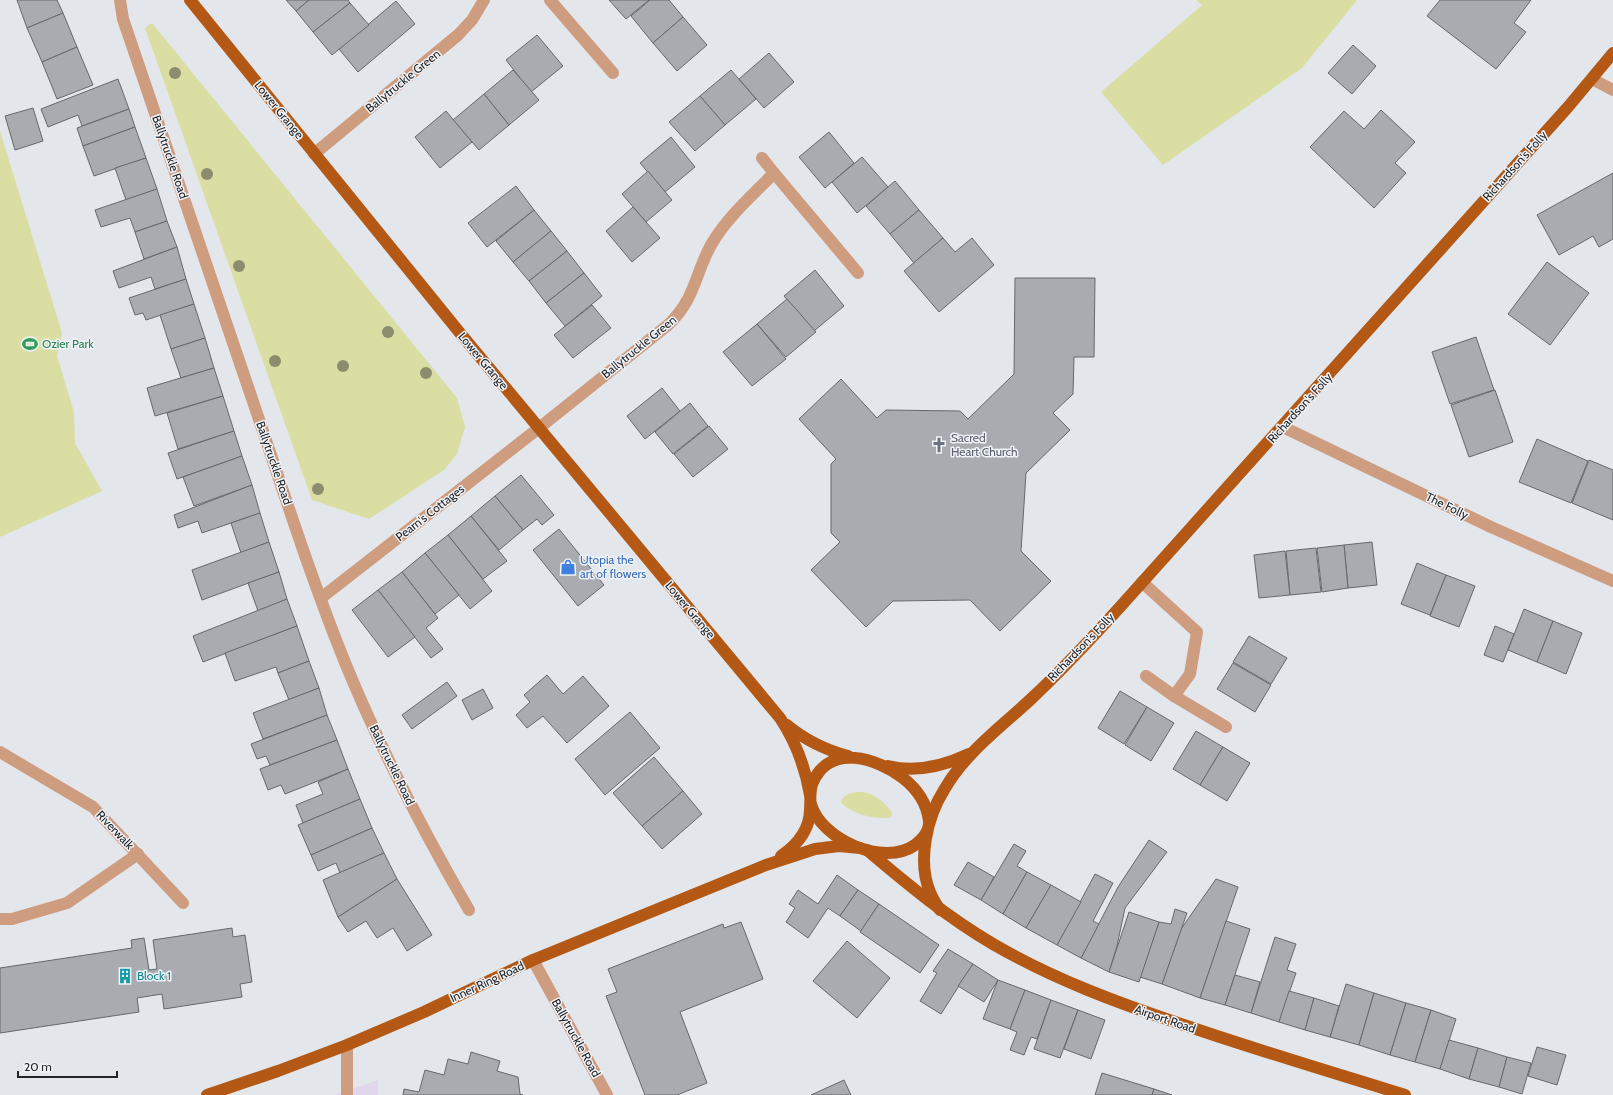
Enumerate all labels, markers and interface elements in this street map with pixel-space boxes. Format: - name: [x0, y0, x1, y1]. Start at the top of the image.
- street label: Ballytruckle Green: [362, 46, 443, 115]
- street label: Lower Grange: [252, 78, 307, 142]
- street label: Ballytruckle Road: [149, 113, 192, 200]
- street label: Richardson's Folly: [1479, 127, 1550, 204]
- street label: Ballytruckle Green: [598, 312, 679, 381]
- street label: Lower Grange: [455, 329, 512, 392]
- sports icon: Ozier Park: [21, 335, 39, 353]
- place label: Ozier Park: [42, 336, 94, 351]
- street label: Richardson's Folly: [1264, 369, 1335, 446]
- street label: Ballytruckle Road: [253, 419, 296, 506]
- place label: Sacred Heart Church: [951, 430, 1018, 459]
- church icon: Sacred Heart Church: [930, 436, 948, 454]
- street label: Pearn's Cottages: [392, 481, 467, 544]
- street label: The Folly: [1423, 489, 1471, 522]
- place label: Utopia the art of flowers: [580, 552, 646, 581]
- shop icon: Utopia the art of flowers: [559, 558, 577, 576]
- street label: Lower Grange: [662, 578, 719, 641]
- street label: Richardson's Folly: [1044, 609, 1117, 684]
- street label: Ballytruckle Road: [367, 722, 418, 807]
- street label: Riverwalk: [93, 807, 138, 853]
- street label: Inner Ring Road: [447, 958, 526, 1005]
- building icon: Block 1: [116, 967, 134, 985]
- place label: Block 1: [137, 968, 171, 983]
- street label: Ballytruckle Road: [549, 996, 604, 1080]
- street label: Airport Road: [1133, 1001, 1198, 1036]
- scale bar: [18, 1053, 117, 1079]
- text: 20 m: [24, 1059, 52, 1074]

